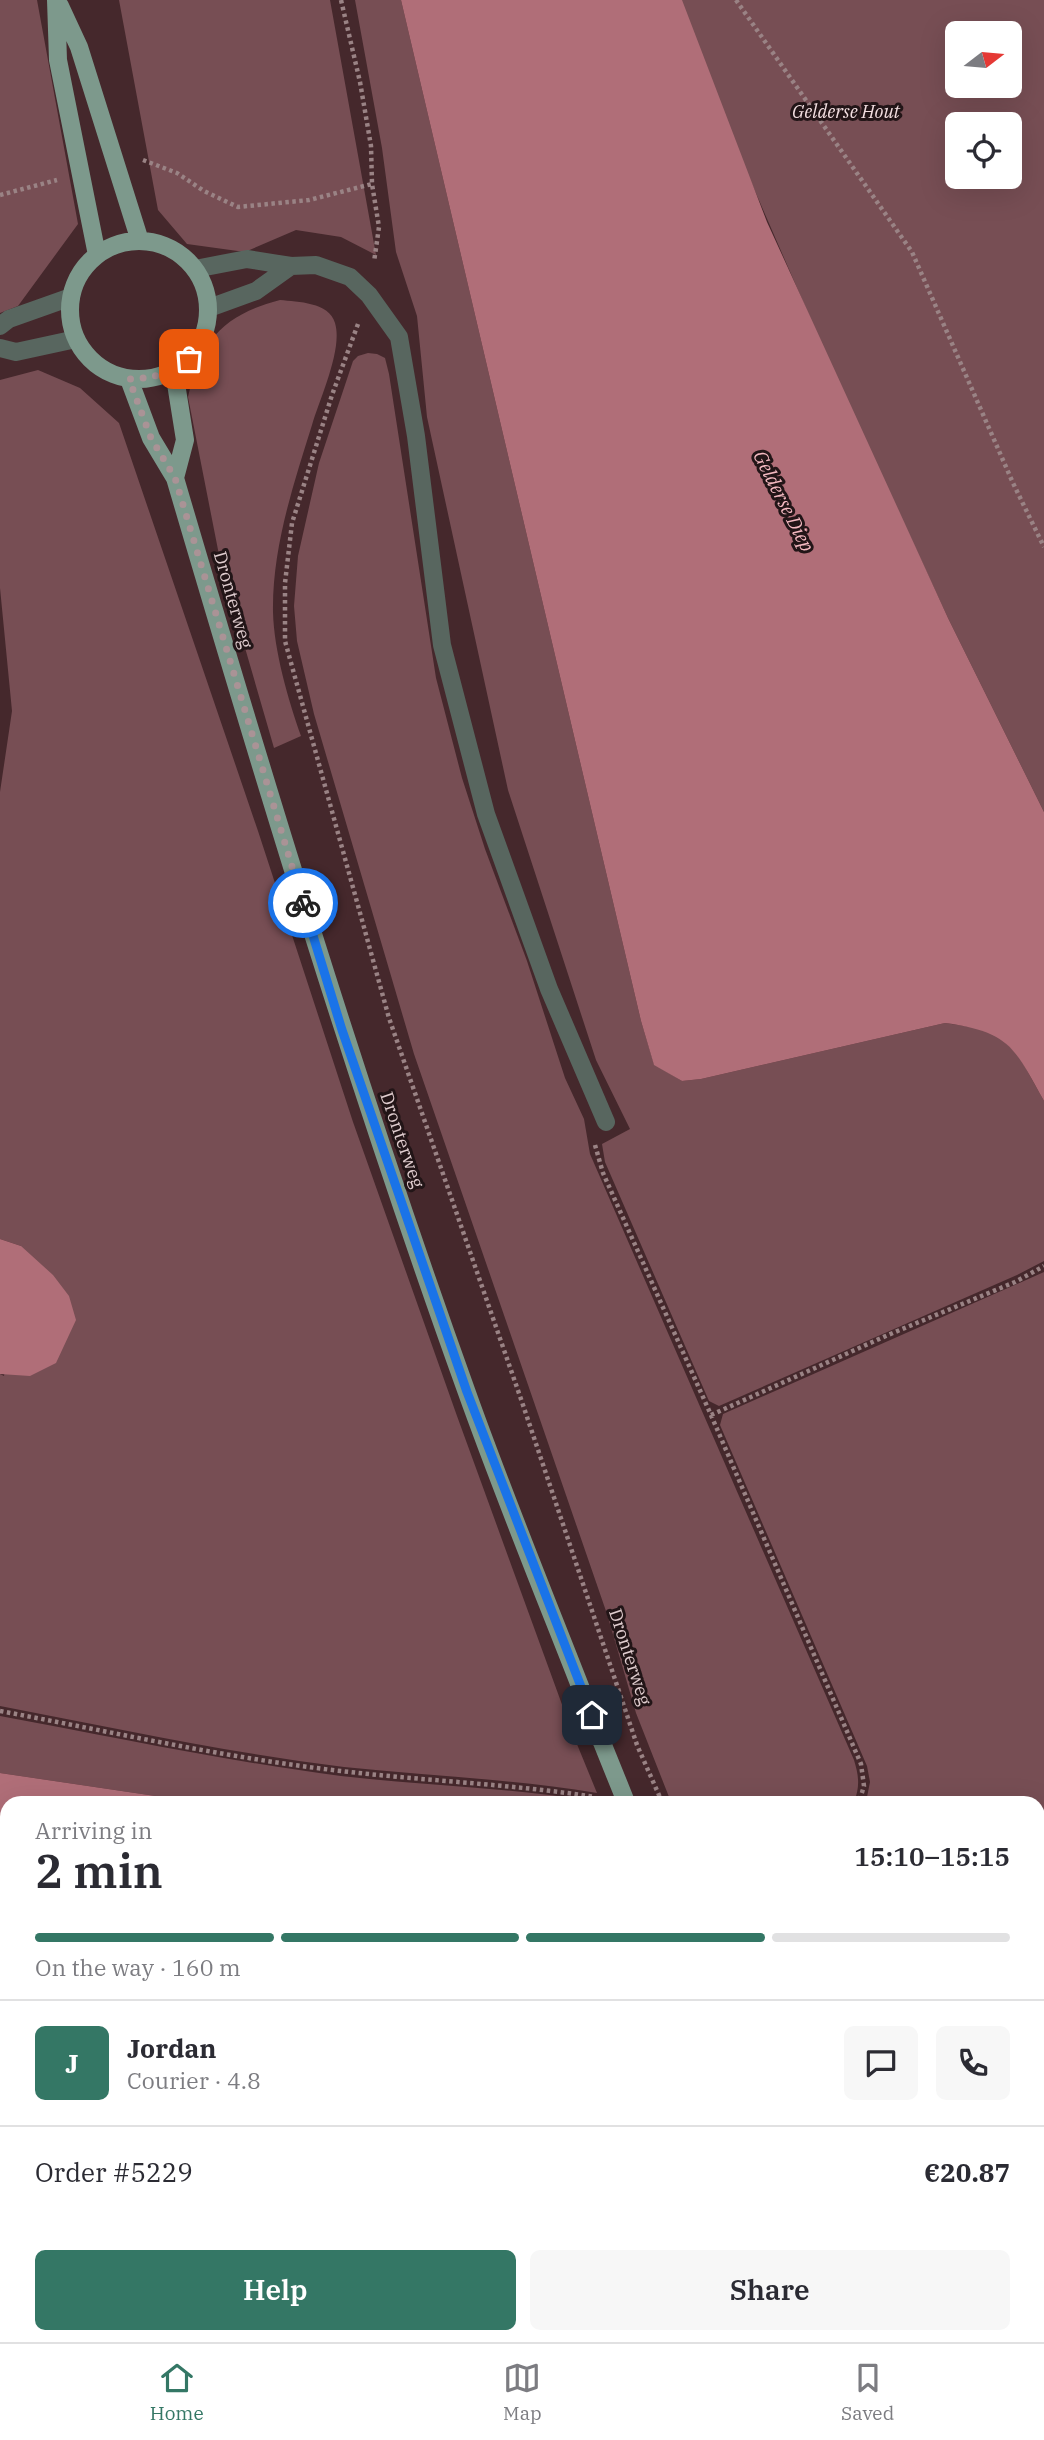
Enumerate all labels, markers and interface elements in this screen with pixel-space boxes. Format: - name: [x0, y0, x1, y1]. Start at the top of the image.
- north arrow: [945, 21, 1022, 98]
- map controls: [945, 21, 1022, 189]
- park label: Gelderse Hout: [792, 100, 900, 123]
- button: locate: [945, 112, 1022, 189]
- pin: [159, 329, 219, 389]
- icon: bag: [170, 340, 208, 378]
- water label: Gelderse Diep: [748, 446, 820, 556]
- street label: Dronterweg: [209, 549, 258, 651]
- courier: [268, 868, 338, 938]
- icon: bike: [284, 884, 322, 922]
- street label: Dronterweg: [375, 1089, 430, 1191]
- street label: Dronterweg: [604, 1606, 657, 1708]
- pin: [562, 1685, 622, 1745]
- icon: home: [573, 1696, 611, 1734]
- text: Arriving in: [35, 1815, 152, 1845]
- text: 15:10–15:15: [854, 1839, 1010, 1873]
- text: 2 min: [35, 1841, 163, 1901]
- text: On the way · 160 m: [35, 1952, 241, 1982]
- button: chat: [844, 2026, 918, 2100]
- button: phone: [936, 2026, 1010, 2100]
- text: Jordan: [127, 2031, 217, 2065]
- text: J: [65, 2046, 79, 2080]
- text: Courier · 4.8: [127, 2065, 261, 2095]
- text: Order #5229: [35, 2155, 193, 2189]
- text: €20.87: [924, 2155, 1010, 2189]
- button: Help: [35, 2250, 516, 2330]
- button: Share: [530, 2250, 1010, 2330]
- tab: Home: [150, 2359, 204, 2425]
- tab: Map: [503, 2359, 542, 2425]
- tab: Saved: [841, 2359, 894, 2425]

